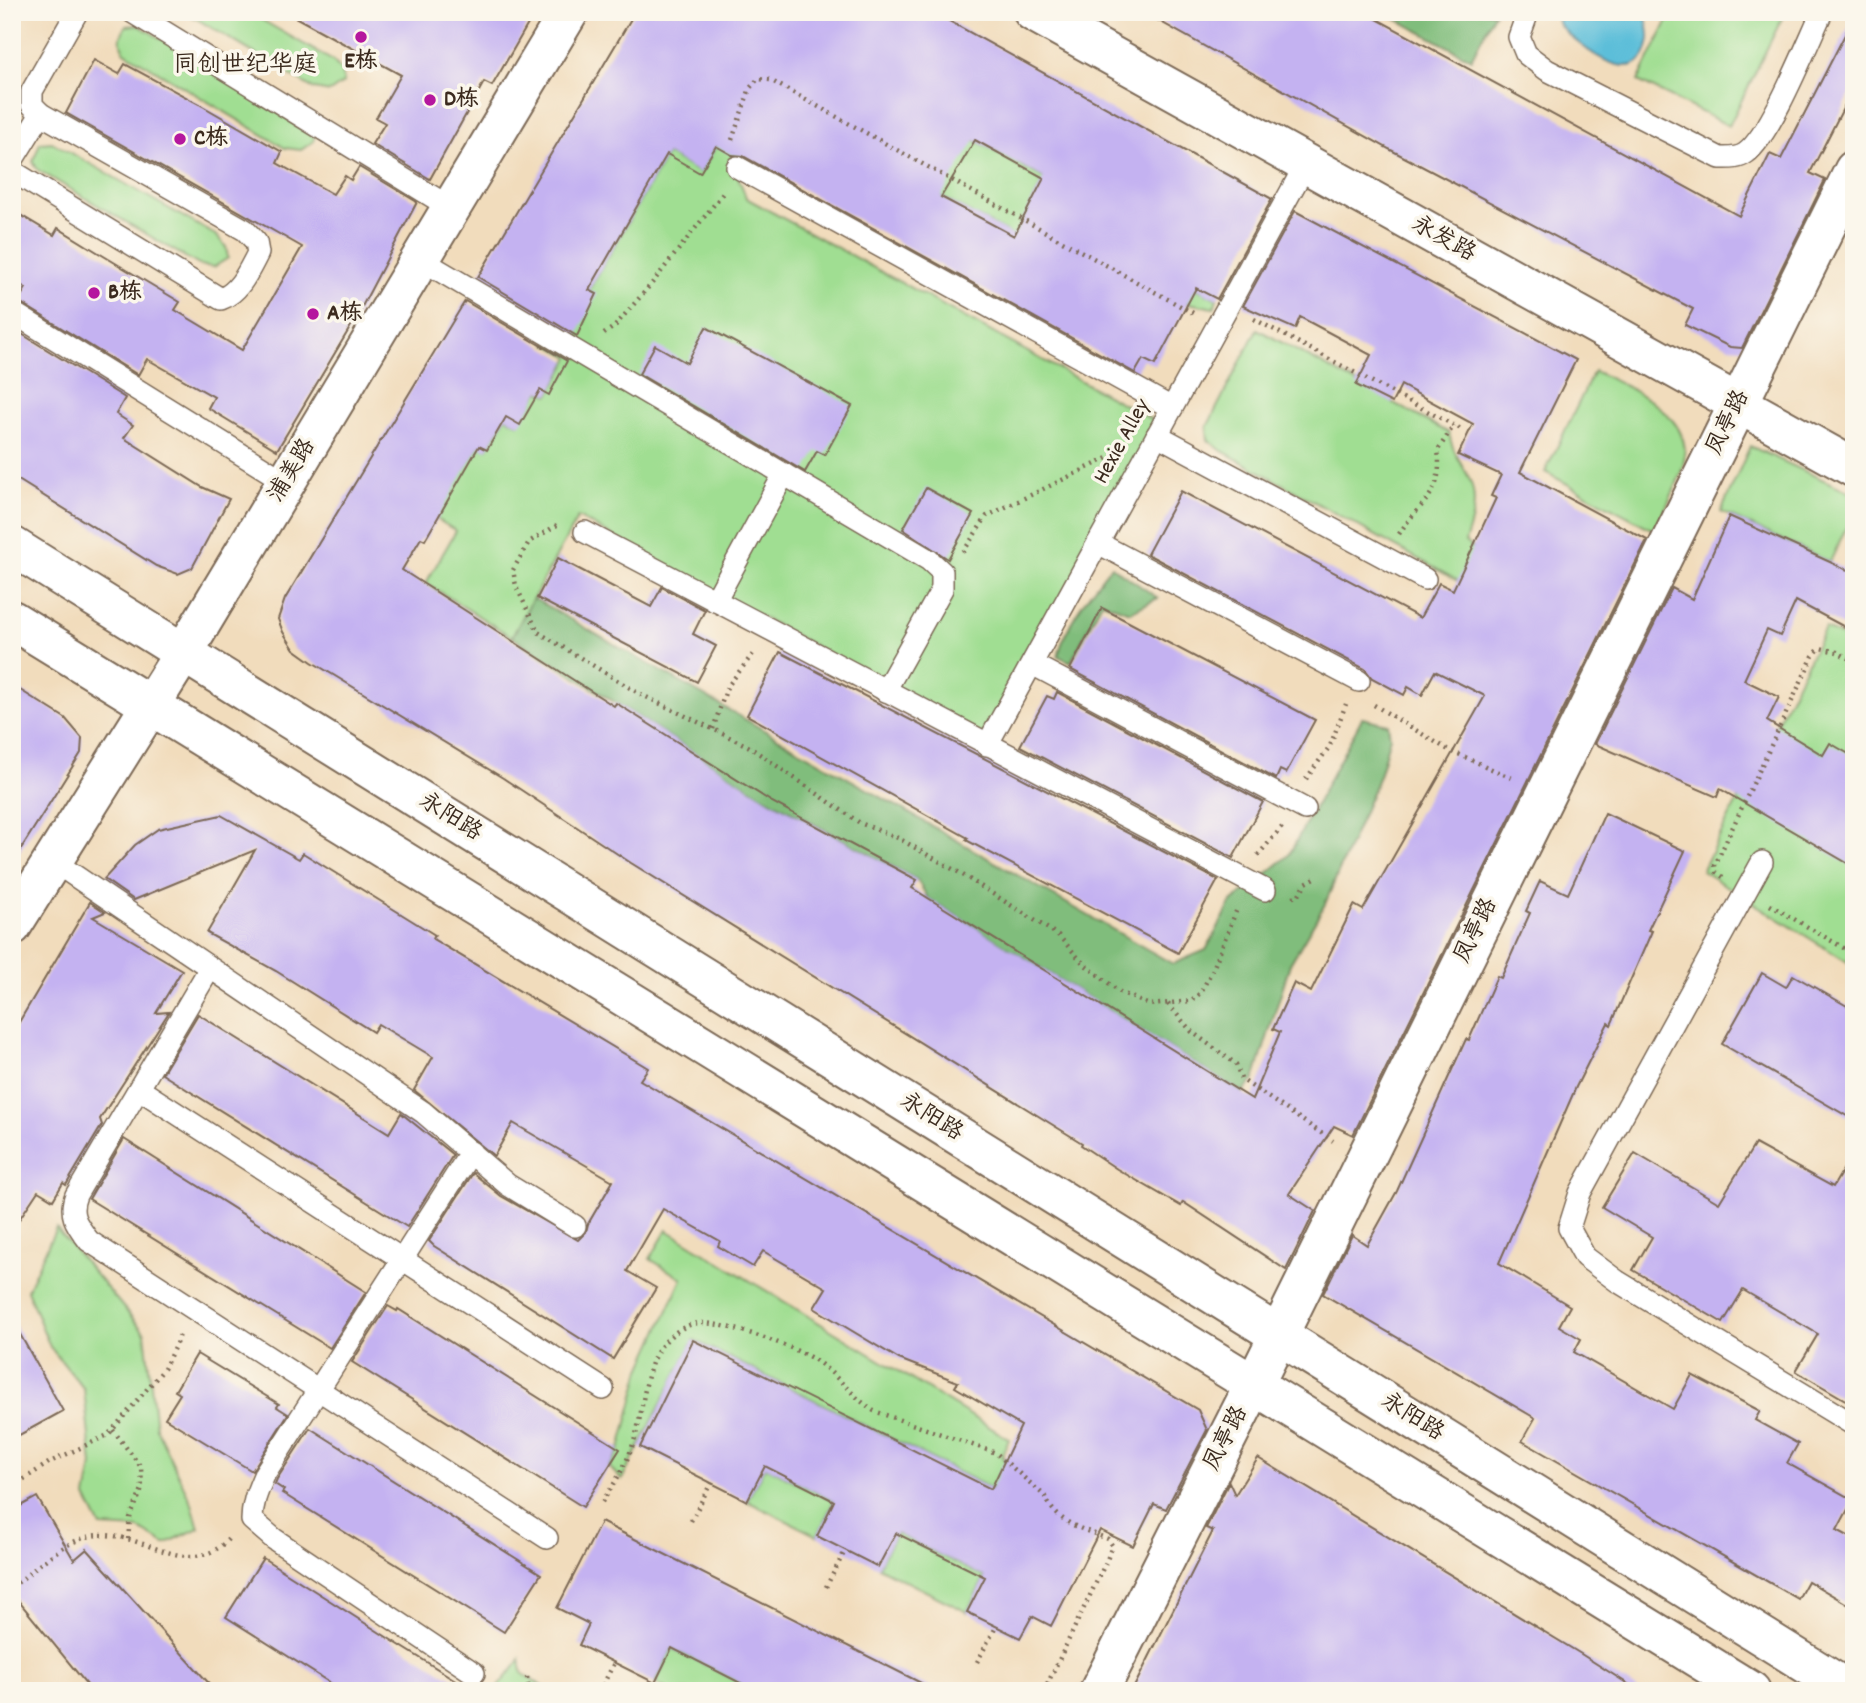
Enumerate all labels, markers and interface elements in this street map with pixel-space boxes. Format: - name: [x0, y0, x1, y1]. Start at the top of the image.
- marker: E栋: [353, 29, 369, 45]
- place label: E栋: [344, 46, 378, 79]
- district label: 同创世纪华庭: [173, 49, 317, 83]
- place label: D栋: [444, 84, 479, 117]
- marker: D栋: [422, 92, 438, 108]
- place label: C栋: [194, 123, 228, 156]
- marker: C栋: [172, 131, 188, 147]
- street label: 永发路: [1405, 209, 1481, 271]
- place label: B栋: [108, 277, 142, 310]
- marker: B栋: [86, 285, 102, 301]
- place label: A栋: [327, 298, 363, 331]
- marker: A栋: [305, 306, 321, 322]
- street label: 凤亭路: [1699, 385, 1759, 461]
- street label: Hexie Alley: [1086, 393, 1160, 491]
- street label: 浦美路: [261, 433, 325, 509]
- street label: 永阳路: [412, 786, 488, 850]
- street label: 凤亭路: [1447, 893, 1507, 969]
- street label: 永阳路: [893, 1086, 969, 1150]
- street label: 永阳路: [1374, 1386, 1450, 1450]
- street label: 凤亭路: [1197, 1401, 1257, 1477]

